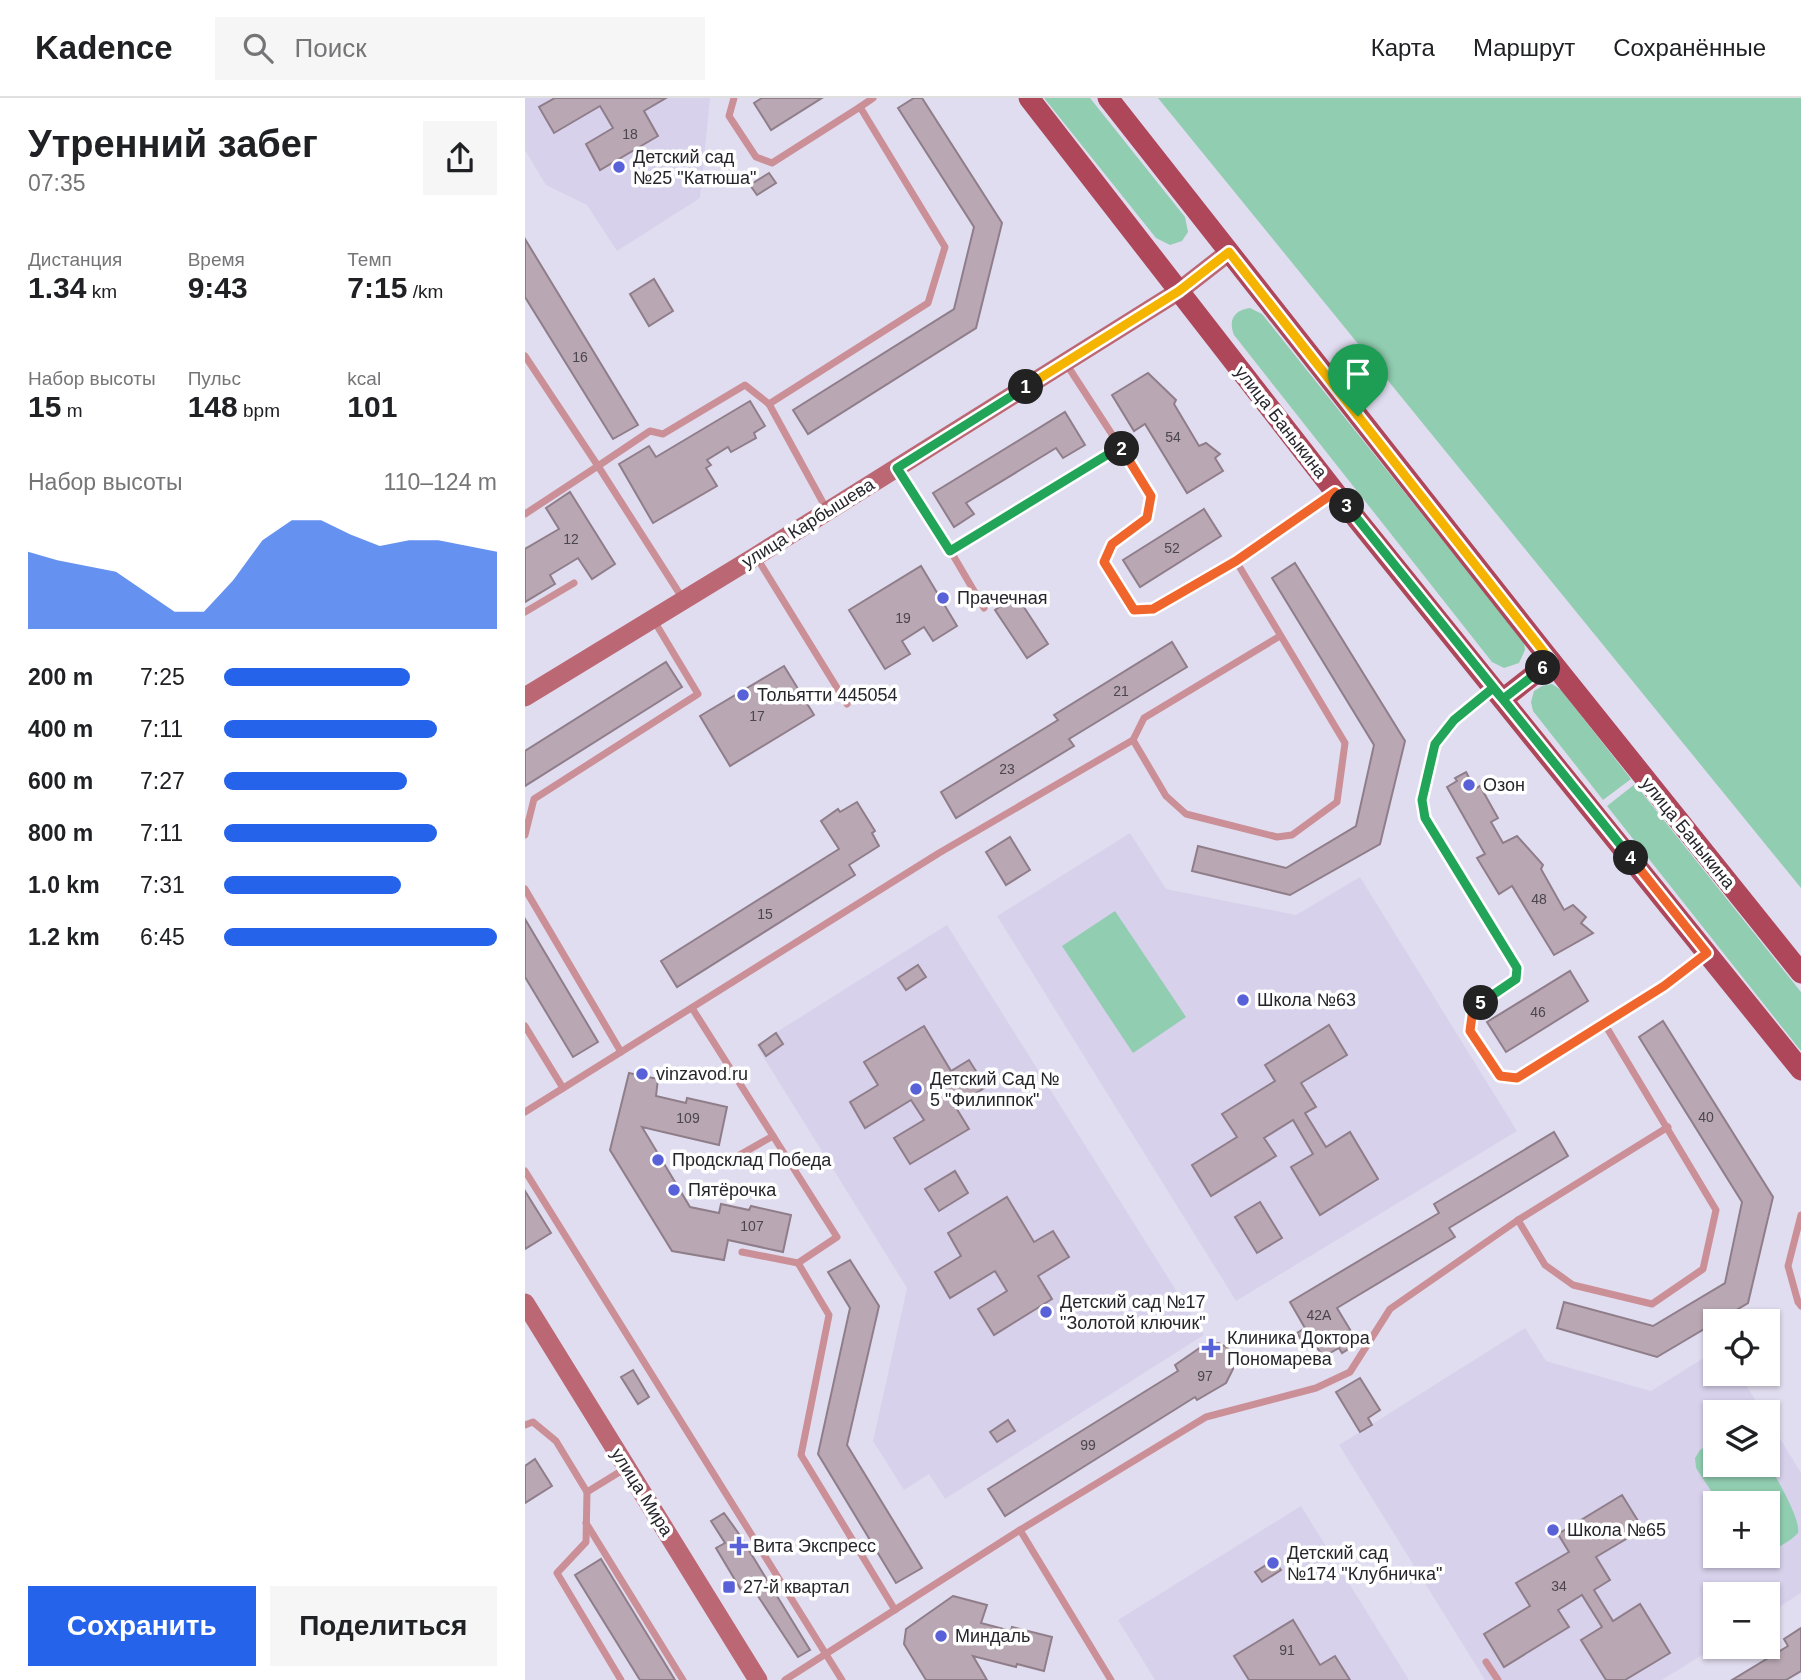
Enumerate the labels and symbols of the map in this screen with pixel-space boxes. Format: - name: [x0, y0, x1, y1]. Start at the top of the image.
- house number: 18: [622, 126, 638, 142]
- place label: Детский сад №25 "Катюша": [633, 147, 756, 188]
- marker: Детский сад №25 "Катюша": [611, 159, 627, 175]
- pin: [1328, 344, 1388, 416]
- house number: 16: [572, 349, 588, 365]
- street label: улица Баныкина: [1231, 362, 1332, 483]
- pin: 1: [1009, 370, 1043, 404]
- house number: 54: [1165, 429, 1181, 445]
- pin: 2: [1105, 432, 1139, 466]
- street label: улица Карбышева: [738, 474, 879, 572]
- pin: 3: [1329, 488, 1365, 524]
- house number: 12: [563, 531, 579, 547]
- house number: 52: [1164, 540, 1180, 556]
- place label: Прачечная: [957, 588, 1047, 608]
- marker: Прачечная: [935, 590, 951, 606]
- house number: 19: [895, 610, 911, 626]
- pin: 6: [1525, 650, 1561, 686]
- house number: 21: [1113, 683, 1129, 699]
- place label: Тольятти 445054: [757, 685, 897, 705]
- marker: Тольятти 445054: [735, 687, 751, 703]
- house number: 17: [749, 708, 765, 724]
- house number: 23: [999, 761, 1015, 777]
- street label: улица Баныкина: [1637, 773, 1740, 893]
- place label: Озон: [1483, 775, 1525, 795]
- marker: Озон: [1461, 777, 1477, 793]
- pin: 4: [1613, 840, 1649, 876]
- house number: 48: [1531, 891, 1547, 907]
- house number: 15: [757, 906, 773, 922]
- pin: 5: [1464, 986, 1499, 1020]
- place label: Школа №63: [1257, 990, 1356, 1010]
- marker: Школа №63: [1235, 992, 1251, 1008]
- house number: 46: [1530, 1004, 1546, 1020]
- place label: vinzavod.ru: [656, 1064, 748, 1084]
- marker: vinzavod.ru: [634, 1066, 650, 1082]
- place label: Детский Сад № 5 "Филиппок": [930, 1069, 1060, 1110]
- marker: Детский Сад № 5 "Филиппок": [908, 1081, 924, 1097]
- house number: 40: [1698, 1109, 1714, 1125]
- house number: 109: [676, 1110, 700, 1126]
- place label: Продсклад Победа: [672, 1150, 832, 1170]
- marker: Продсклад Победа: [650, 1152, 666, 1168]
- place label: Пятёрочка: [688, 1180, 777, 1200]
- marker: Пятёрочка: [666, 1182, 682, 1198]
- house number: 107: [740, 1218, 764, 1234]
- place label: Детский сад №17 "Золотой ключик": [1060, 1292, 1206, 1333]
- marker: Детский сад №17 "Золотой ключик": [1038, 1304, 1054, 1320]
- house number: 42А: [1307, 1307, 1332, 1323]
- place label: Клиника Доктора Пономарева: [1227, 1328, 1371, 1369]
- marker: Клиника Доктора Пономарева: [1201, 1338, 1221, 1358]
- house number: 97: [1197, 1368, 1213, 1384]
- house number: 99: [1080, 1437, 1096, 1453]
- street label: улица Мира: [607, 1444, 677, 1540]
- place label: Школа №65: [1567, 1520, 1666, 1540]
- marker: Школа №65: [1545, 1522, 1561, 1538]
- place label: Вита Экспресс: [753, 1536, 876, 1556]
- marker: Вита Экспресс: [731, 1538, 747, 1554]
- place label: Детский сад №174 "Клубничка": [1287, 1543, 1442, 1584]
- marker: Детский сад №174 "Клубничка": [1265, 1555, 1281, 1571]
- place label: 27-й квартал: [743, 1577, 850, 1597]
- house number: 34: [1551, 1578, 1567, 1594]
- marker: 27-й квартал: [721, 1579, 737, 1595]
- place label: Миндаль: [955, 1626, 1030, 1646]
- marker: Миндаль: [933, 1628, 949, 1644]
- house number: 91: [1279, 1642, 1295, 1658]

